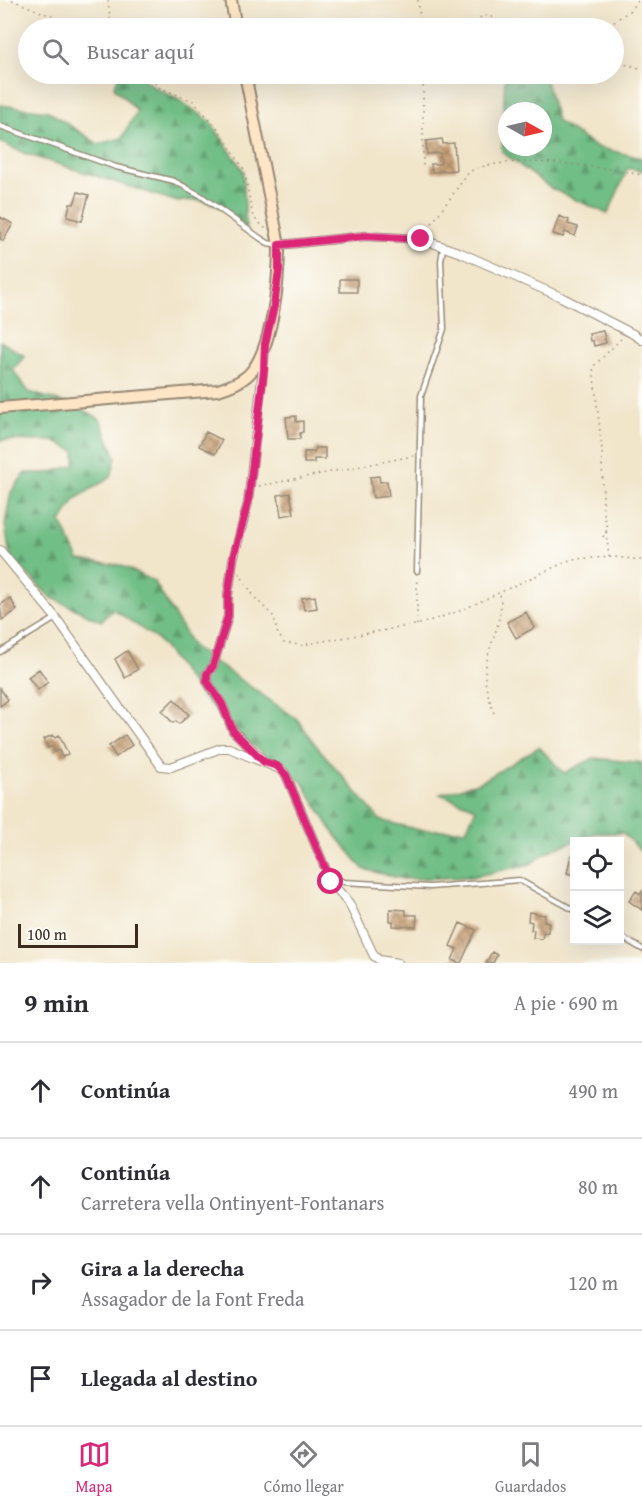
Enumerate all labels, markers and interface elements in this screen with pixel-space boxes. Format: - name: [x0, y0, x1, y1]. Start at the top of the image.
- search box: [18, 18, 624, 84]
- icon: search: [39, 35, 72, 68]
- text: Buscar aquí: [87, 35, 194, 67]
- north arrow: [498, 102, 552, 156]
- route end: [407, 225, 433, 251]
- map controls: [570, 837, 624, 945]
- button: locate: [570, 837, 624, 891]
- route start: [317, 868, 343, 894]
- button: layers: [570, 891, 624, 945]
- scale bar: [18, 921, 138, 948]
- text: 100 m: [27, 922, 67, 946]
- text: 9 min: [24, 983, 89, 1022]
- text: A pie · 690 m: [514, 988, 618, 1017]
- icon: ahead: [24, 1074, 57, 1107]
- text: Continúa: [81, 1074, 170, 1106]
- text: 490 m: [568, 1076, 618, 1105]
- text: Continúa: [81, 1156, 170, 1188]
- icon: ahead: [24, 1170, 57, 1203]
- text: 80 m: [578, 1172, 618, 1201]
- text: Carretera vella Ontinyent-Fontanars: [81, 1188, 384, 1217]
- text: Gira a la derecha: [81, 1252, 244, 1284]
- icon: right: [24, 1266, 57, 1299]
- text: 120 m: [568, 1268, 618, 1297]
- text: Assagador de la Font Freda: [81, 1284, 304, 1313]
- icon: arrive: [24, 1362, 57, 1395]
- text: Llegada al destino: [81, 1362, 257, 1394]
- tab: Mapa: [76, 1438, 112, 1498]
- tab: Cómo llegar: [264, 1438, 344, 1498]
- tab: Guardados: [495, 1438, 566, 1498]

